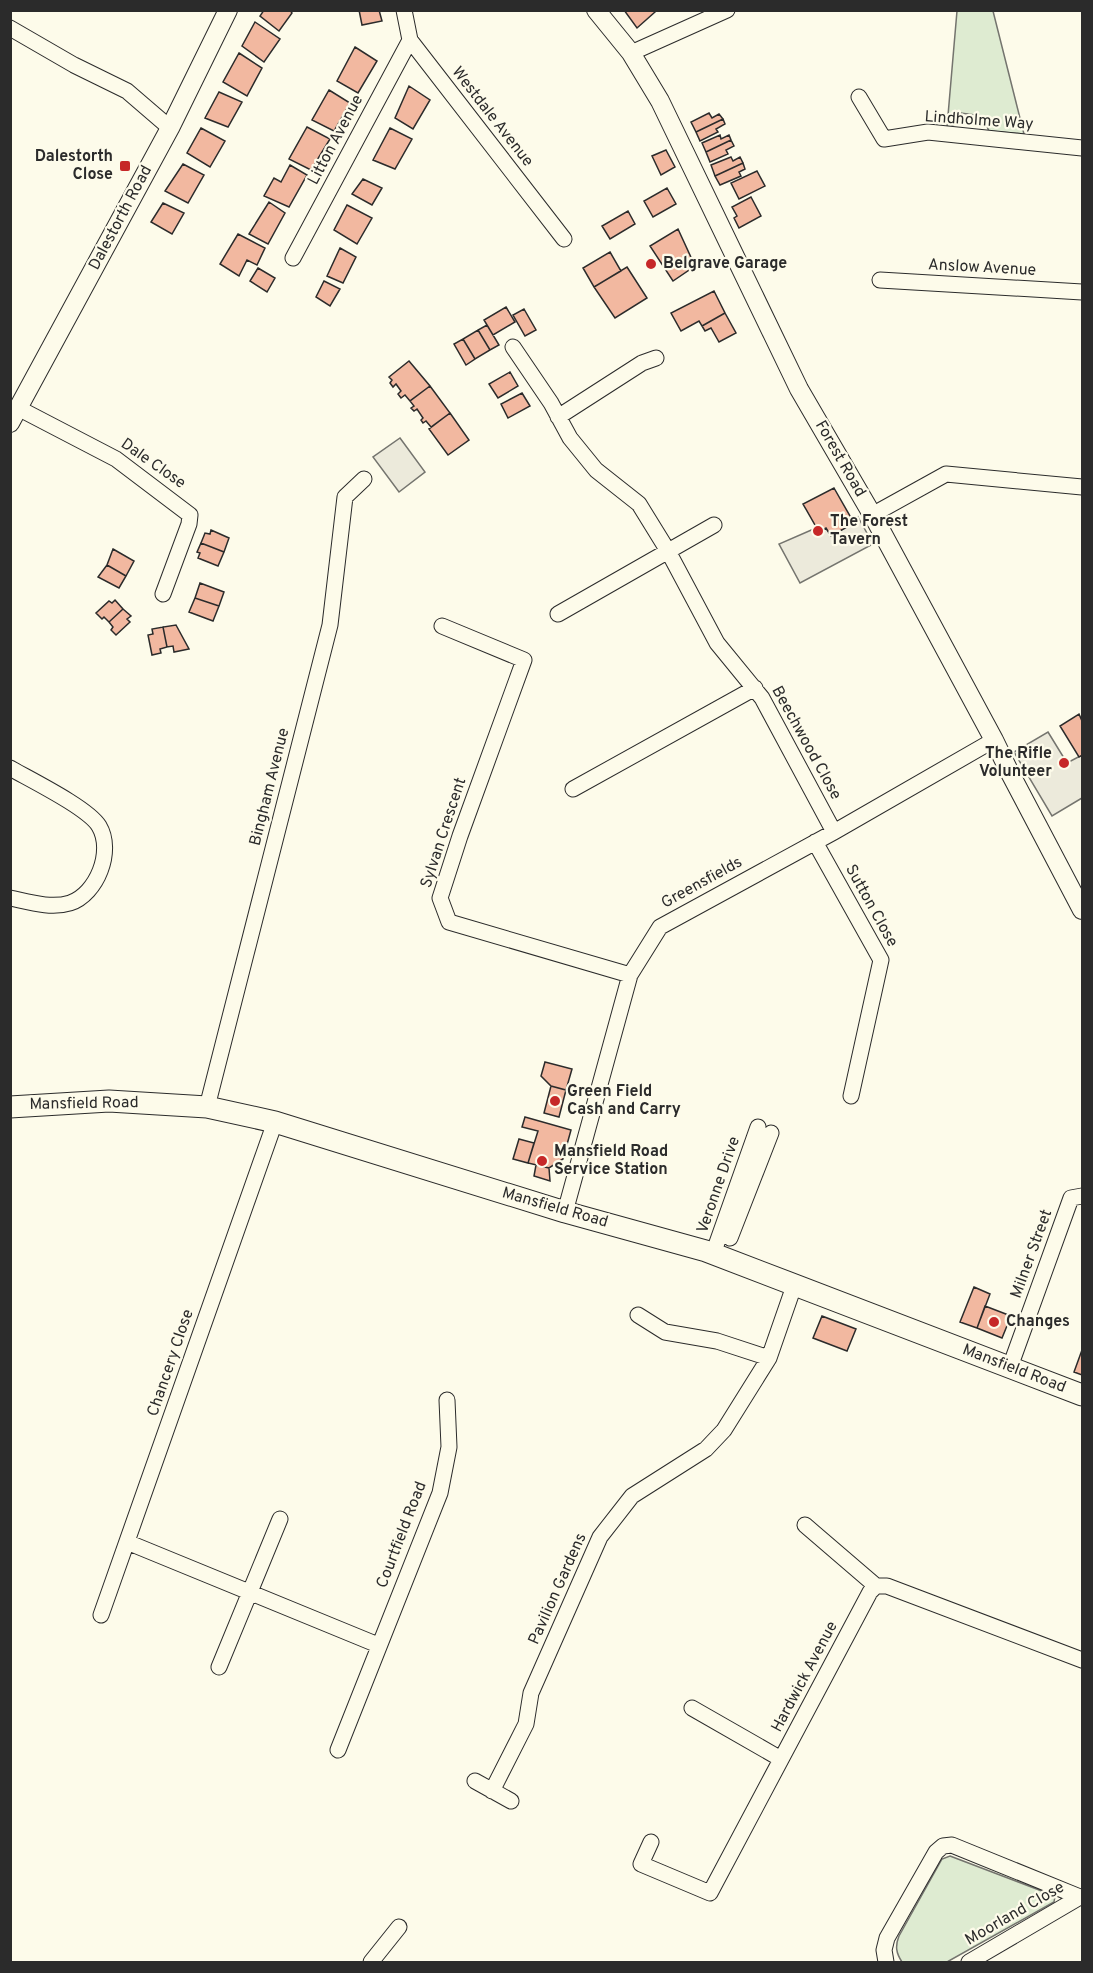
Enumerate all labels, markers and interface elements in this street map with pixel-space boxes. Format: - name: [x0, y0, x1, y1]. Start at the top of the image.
- street label: Westdale Avenue: [447, 63, 537, 171]
- street label: Litton Avenue: [304, 92, 368, 188]
- street label: Lindholme Way: [924, 107, 1034, 135]
- place label: Dalestorth Close: [35, 147, 113, 185]
- marker: Dalestorth Close: [118, 159, 132, 173]
- street label: Dalestorth Road: [85, 162, 157, 274]
- place label: Belgrave Garage: [663, 254, 787, 274]
- street label: Anslow Avenue: [927, 255, 1037, 281]
- marker: Belgrave Garage: [644, 257, 658, 271]
- street label: Forest Road: [810, 417, 870, 501]
- street label: Dale Close: [117, 434, 189, 494]
- place label: The Forest Tavern: [830, 512, 908, 550]
- marker: The Forest Tavern: [811, 524, 825, 538]
- street label: Beechwood Close: [766, 683, 846, 803]
- street label: Bingham Avenue: [246, 726, 294, 848]
- place label: The Rifle Volunteer: [979, 744, 1052, 782]
- marker: The Rifle Volunteer: [1057, 756, 1071, 770]
- street label: Sylvan Crescent: [417, 775, 471, 891]
- street label: Greensfields: [658, 853, 746, 913]
- street label: Sutton Close: [840, 861, 902, 951]
- place label: Green Field Cash and Carry: [567, 1082, 681, 1120]
- street label: Mansfield Road: [29, 1093, 139, 1115]
- marker: Green Field Cash and Carry: [548, 1094, 562, 1108]
- street label: Veronne Drive: [693, 1134, 745, 1236]
- place label: Mansfield Road Service Station: [554, 1142, 668, 1180]
- marker: Mansfield Road Service Station: [535, 1154, 549, 1168]
- street label: Mansfield Road: [500, 1183, 610, 1233]
- street label: Milner Street: [1007, 1207, 1057, 1301]
- street label: Chancery Close: [143, 1307, 199, 1419]
- place label: Changes: [1006, 1312, 1070, 1332]
- marker: Changes: [987, 1315, 1001, 1329]
- street label: Mansfield Road: [959, 1340, 1069, 1398]
- street label: Courtfield Road: [372, 1479, 432, 1591]
- street label: Pavilion Gardens: [524, 1530, 592, 1648]
- street label: Hardwick Avenue: [767, 1618, 843, 1736]
- street label: Moorland Close: [962, 1878, 1068, 1950]

